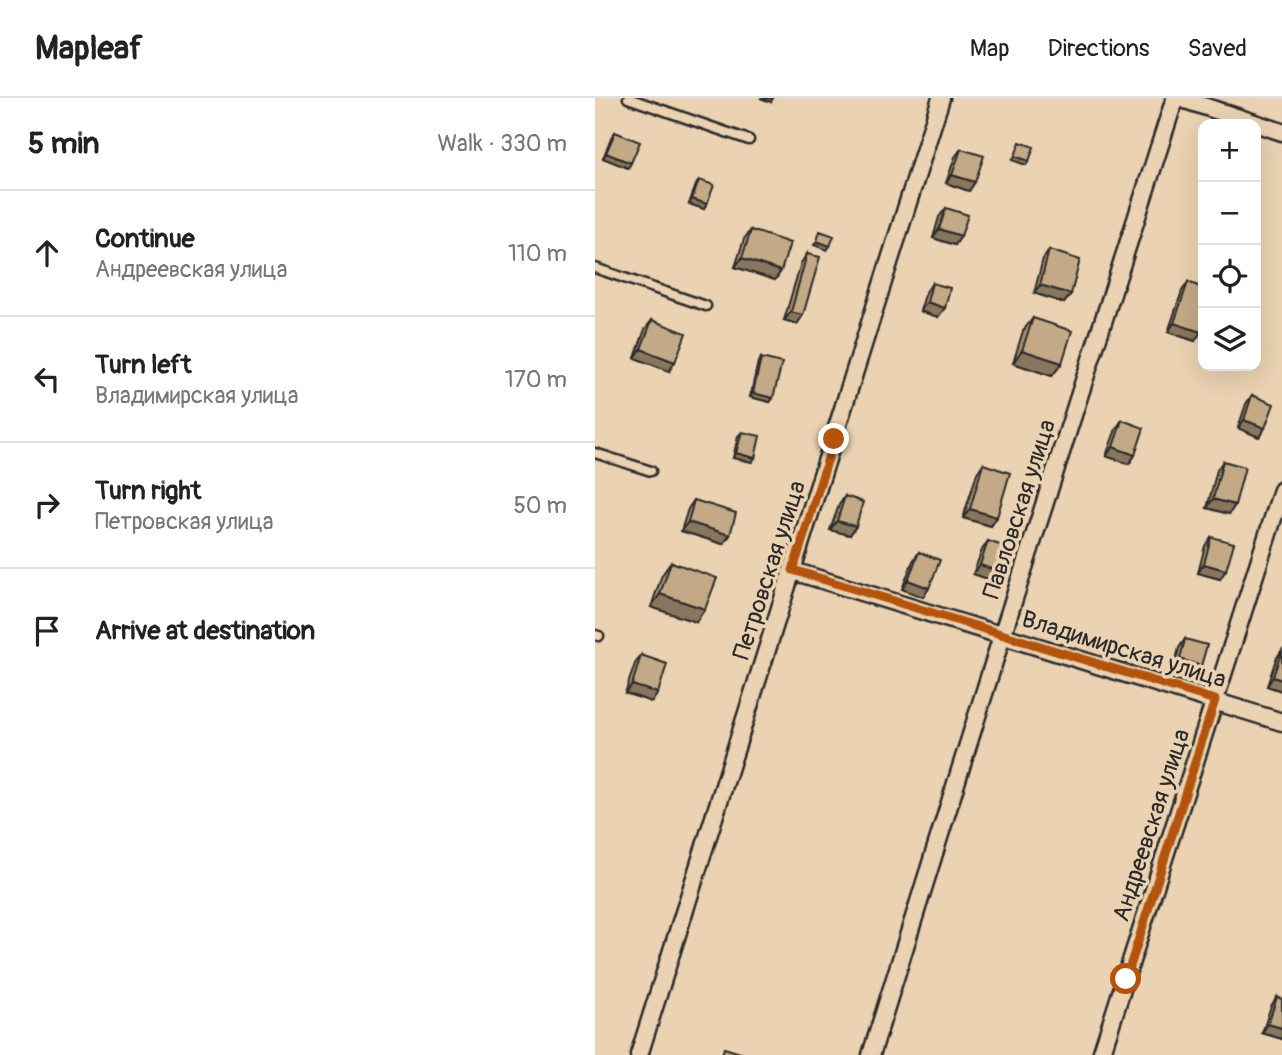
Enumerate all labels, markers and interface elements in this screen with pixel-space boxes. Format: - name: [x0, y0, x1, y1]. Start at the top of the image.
- text: Mapleaf: [35, 28, 143, 69]
- text: Map: [970, 34, 1010, 63]
- text: Directions: [1048, 34, 1149, 63]
- text: Saved: [1187, 34, 1247, 63]
- map controls: [1198, 119, 1261, 371]
- button: +: [1198, 119, 1261, 182]
- text: 5 min: [28, 125, 99, 162]
- text: Walk · 330 m: [437, 129, 567, 158]
- button: −: [1198, 182, 1261, 245]
- text: Continue: [95, 223, 195, 255]
- icon: ahead: [28, 234, 66, 272]
- text: 110 m: [508, 239, 567, 268]
- button: locate: [1198, 245, 1261, 308]
- text: Андреевская улица: [95, 255, 287, 284]
- button: layers: [1198, 308, 1261, 371]
- text: Turn left: [95, 349, 191, 381]
- icon: left: [28, 360, 66, 398]
- text: 170 m: [505, 365, 567, 394]
- text: Владимирская улица: [95, 381, 298, 410]
- street label: Павловская улица: [977, 416, 1062, 602]
- route end: [818, 423, 849, 454]
- text: Turn right: [95, 475, 201, 507]
- street label: Петровская улица: [727, 477, 812, 663]
- icon: right: [28, 486, 66, 524]
- text: 50 m: [513, 491, 567, 520]
- text: Петровская улица: [95, 507, 274, 536]
- street label: Владимирская улица: [1018, 605, 1230, 694]
- icon: arrive: [28, 612, 66, 650]
- text: Arrive at destination: [95, 615, 315, 647]
- street label: Андреевская улица: [1107, 725, 1196, 925]
- route start: [1110, 963, 1141, 994]

